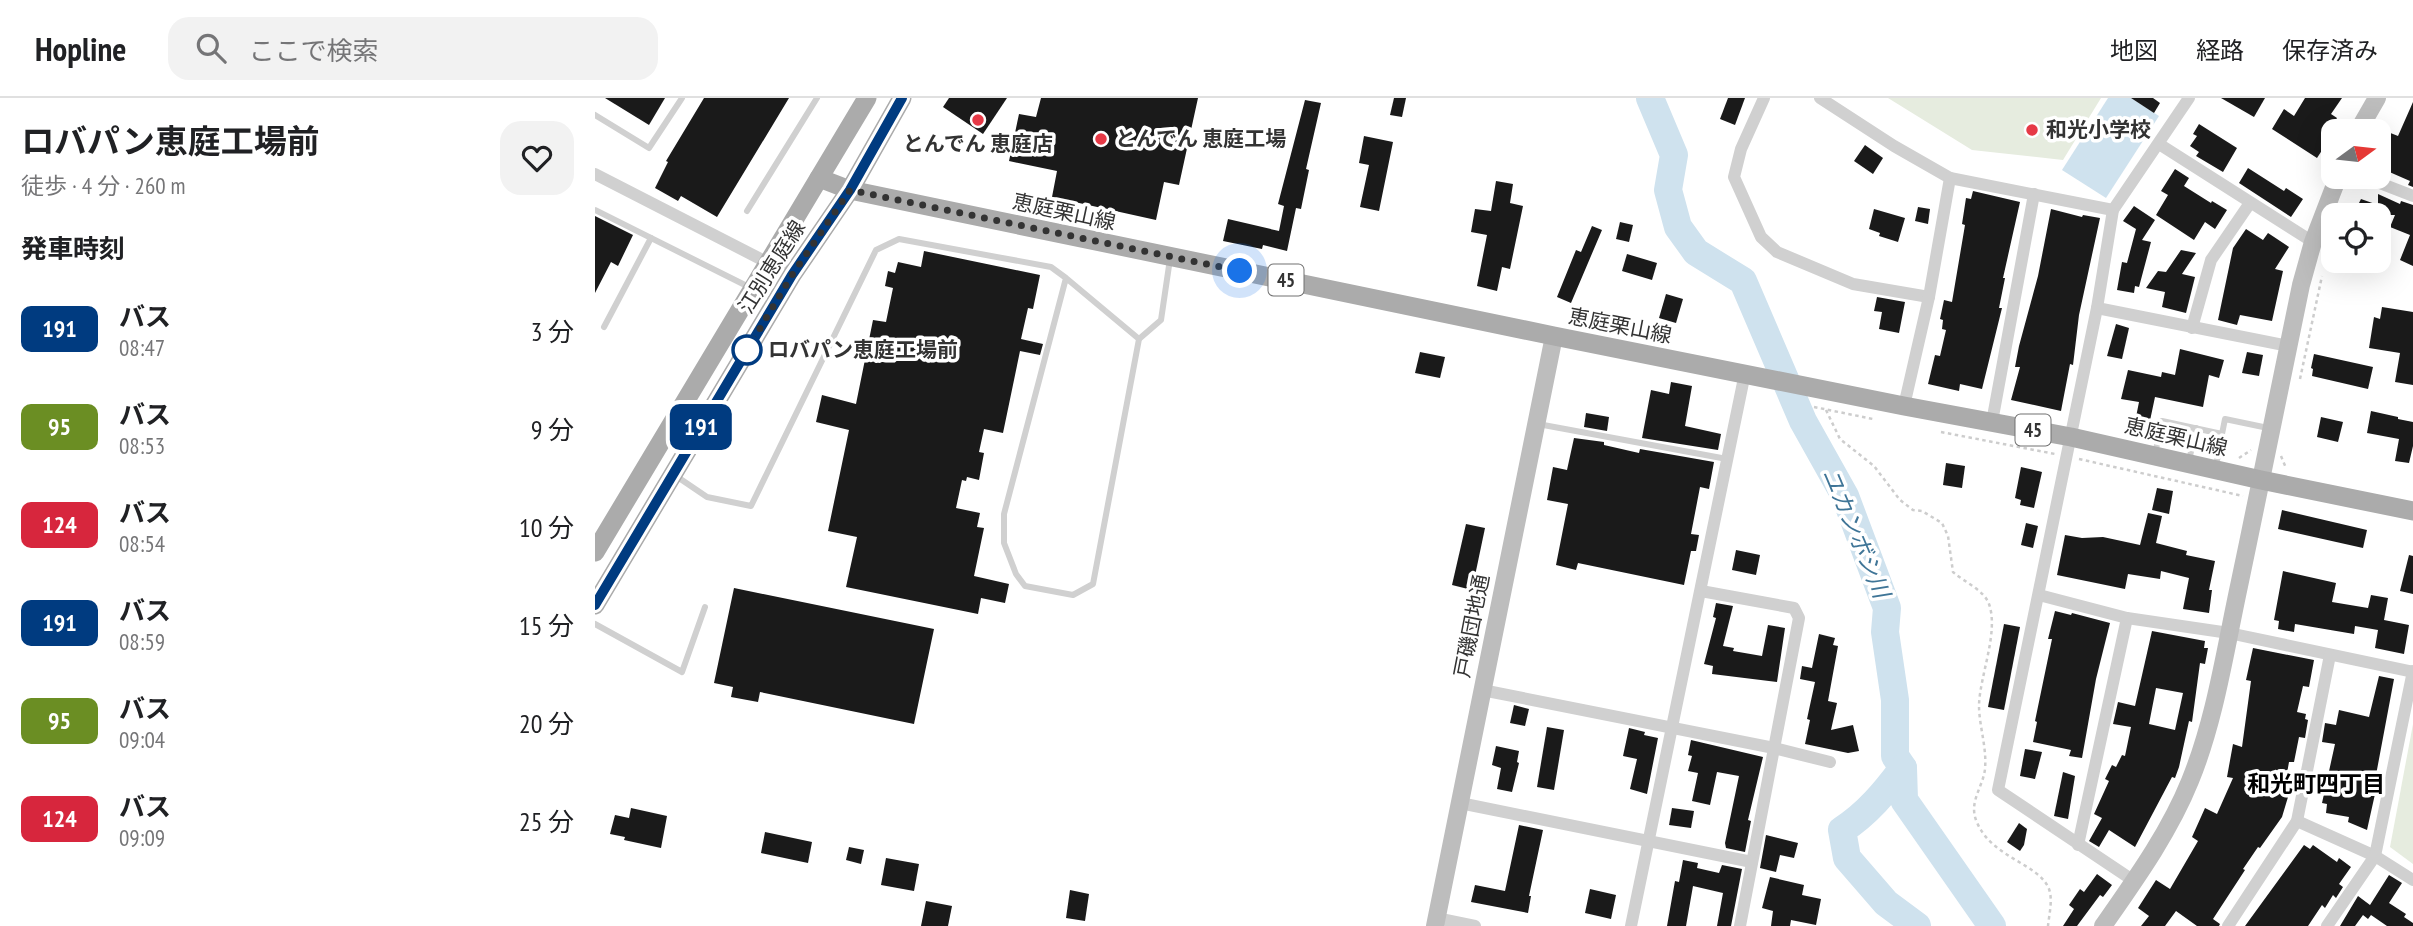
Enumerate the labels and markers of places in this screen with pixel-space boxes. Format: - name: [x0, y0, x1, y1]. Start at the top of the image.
- marker: とんでん 恵庭店: [970, 112, 986, 128]
- place label: 和光小学校: [2046, 116, 2151, 143]
- marker: 和光小学校: [2024, 122, 2040, 138]
- place label: とんでん 恵庭工場: [1115, 125, 1286, 152]
- place label: とんでん 恵庭店: [903, 130, 1053, 157]
- marker: とんでん 恵庭工場: [1093, 131, 1109, 147]
- marker: ロバパン恵庭工場前: [732, 335, 762, 365]
- place label: ロバパン恵庭工場前: [768, 336, 958, 363]

